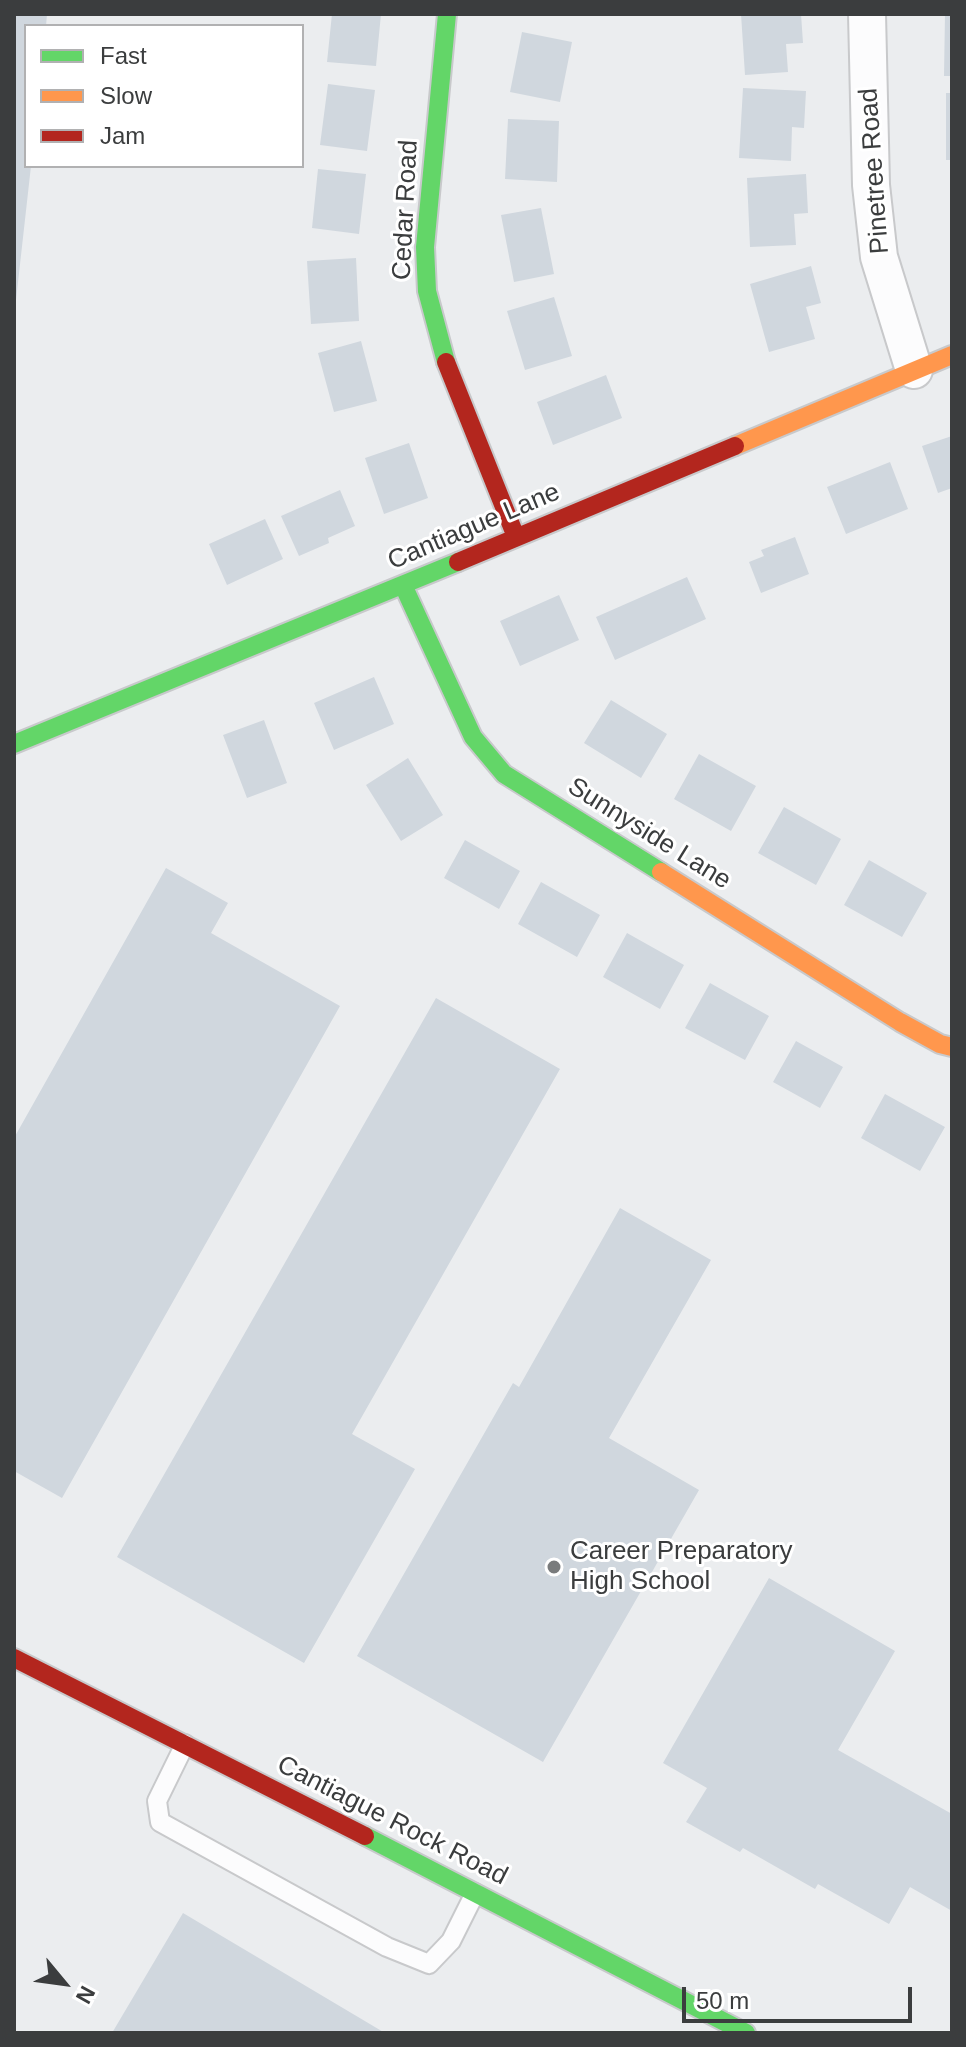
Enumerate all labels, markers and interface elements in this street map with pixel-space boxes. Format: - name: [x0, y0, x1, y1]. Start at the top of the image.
- legend: [24, 24, 304, 168]
- text: Fast: [100, 42, 147, 69]
- text: Slow: [100, 82, 152, 109]
- street label: Pinetree Road: [854, 87, 896, 255]
- text: Jam: [100, 122, 145, 149]
- street label: Cedar Road: [387, 139, 425, 281]
- street label: Cantiague Lane: [383, 477, 565, 577]
- street label: Sunnyside Lane: [562, 771, 736, 897]
- place label: Career Preparatory High School: [570, 1536, 793, 1598]
- marker: Career Preparatory High School: [545, 1558, 563, 1576]
- street label: Cantiague Rock Road: [272, 1749, 512, 1893]
- north arrow: [24, 1943, 104, 2023]
- scale bar: [686, 1971, 916, 2021]
- text: N: [71, 1982, 100, 2008]
- text: 50 m: [696, 1987, 749, 2014]

